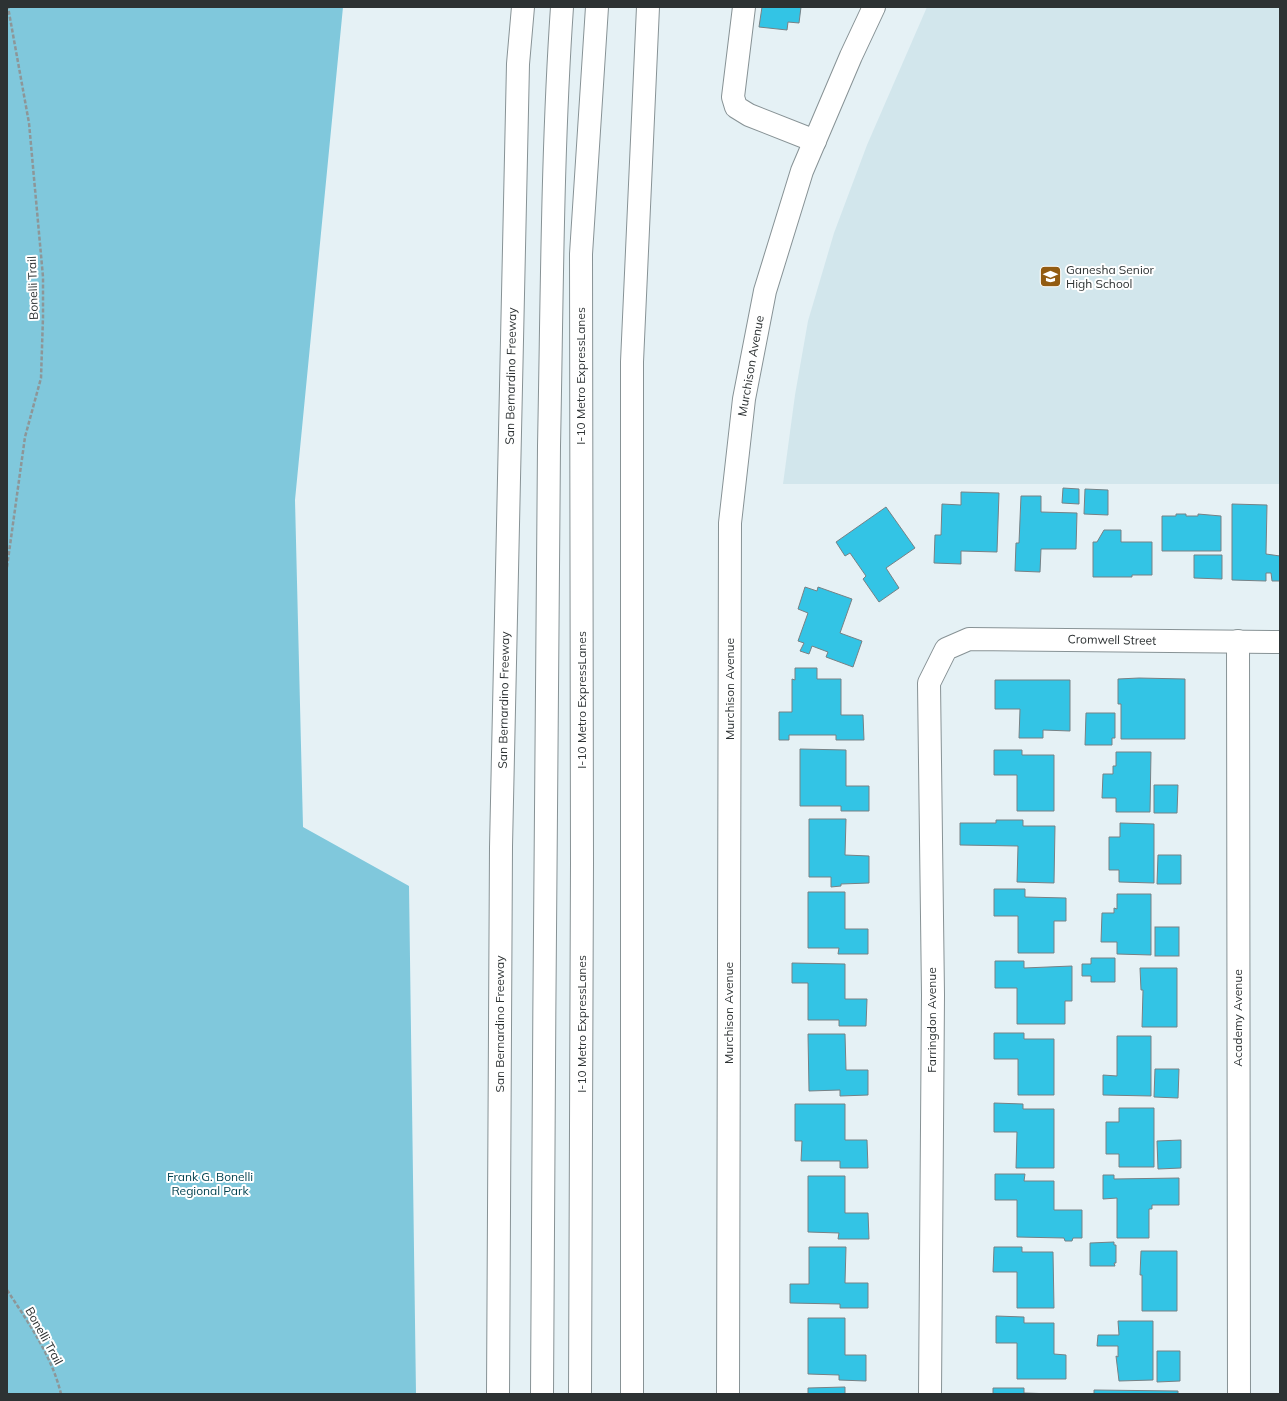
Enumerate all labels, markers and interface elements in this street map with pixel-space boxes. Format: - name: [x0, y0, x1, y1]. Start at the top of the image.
- street label: Bonelli Trail: [24, 256, 41, 320]
- place label: Ganesha Senior High School: [1066, 262, 1155, 291]
- school or university icon: Ganesha Senior High School: [1037, 264, 1063, 290]
- street label: San Bernardino Freeway: [502, 307, 519, 445]
- street label: I-10 Metro ExpressLanes: [573, 307, 588, 445]
- street label: Murchison Avenue: [734, 314, 767, 417]
- street label: San Bernardino Freeway: [495, 631, 512, 769]
- street label: I-10 Metro ExpressLanes: [574, 631, 589, 769]
- street label: Cromwell Street: [1068, 631, 1156, 648]
- street label: Murchison Avenue: [722, 638, 737, 740]
- street label: San Bernardino Freeway: [492, 955, 507, 1093]
- street label: I-10 Metro ExpressLanes: [574, 955, 589, 1093]
- street label: Murchison Avenue: [721, 962, 736, 1064]
- street label: Farringdon Avenue: [924, 967, 939, 1073]
- street label: Academy Avenue: [1230, 969, 1245, 1067]
- park label: Frank G. Bonelli Regional Park: [167, 1169, 253, 1198]
- street label: Bonelli Trail: [22, 1304, 66, 1367]

